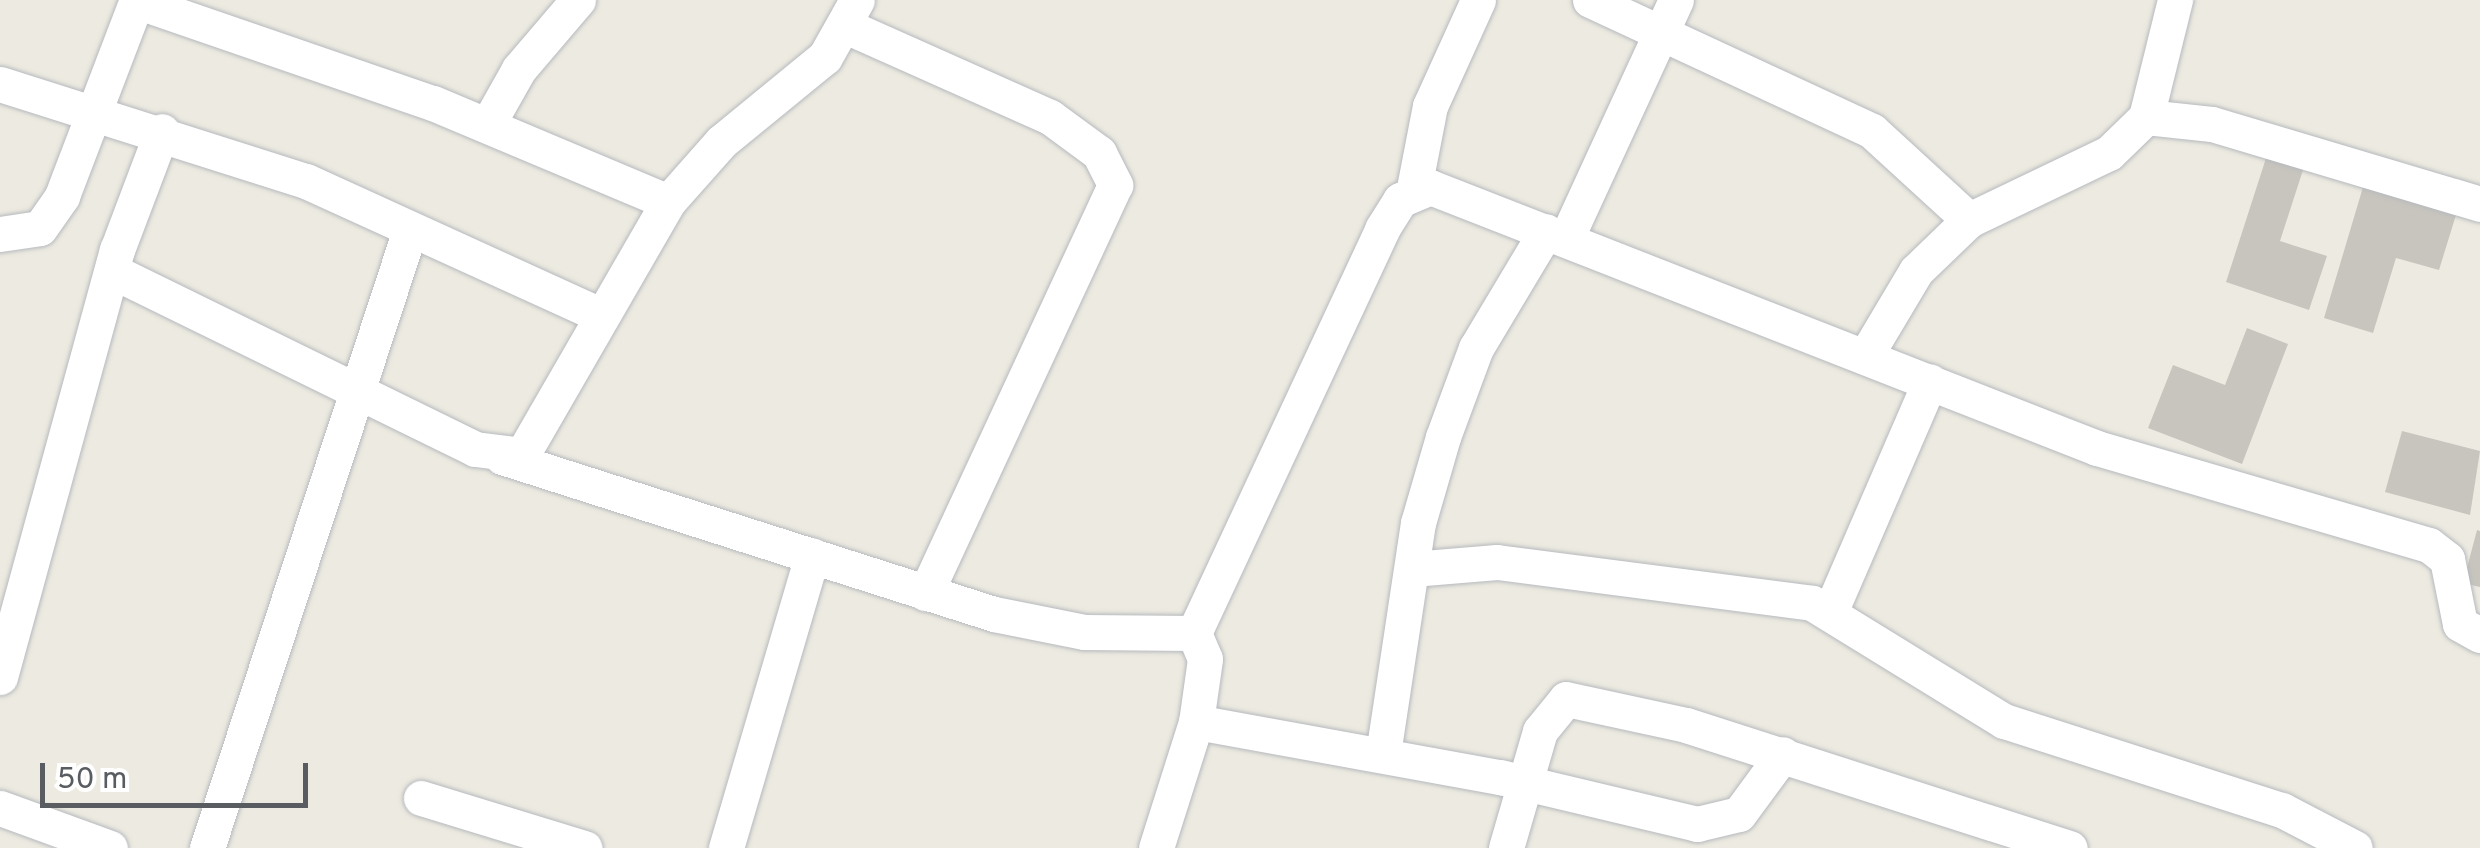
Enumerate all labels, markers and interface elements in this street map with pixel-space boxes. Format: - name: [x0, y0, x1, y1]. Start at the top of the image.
- scale bar: [45, 743, 312, 805]
- text: 50 m: [57, 762, 127, 799]

